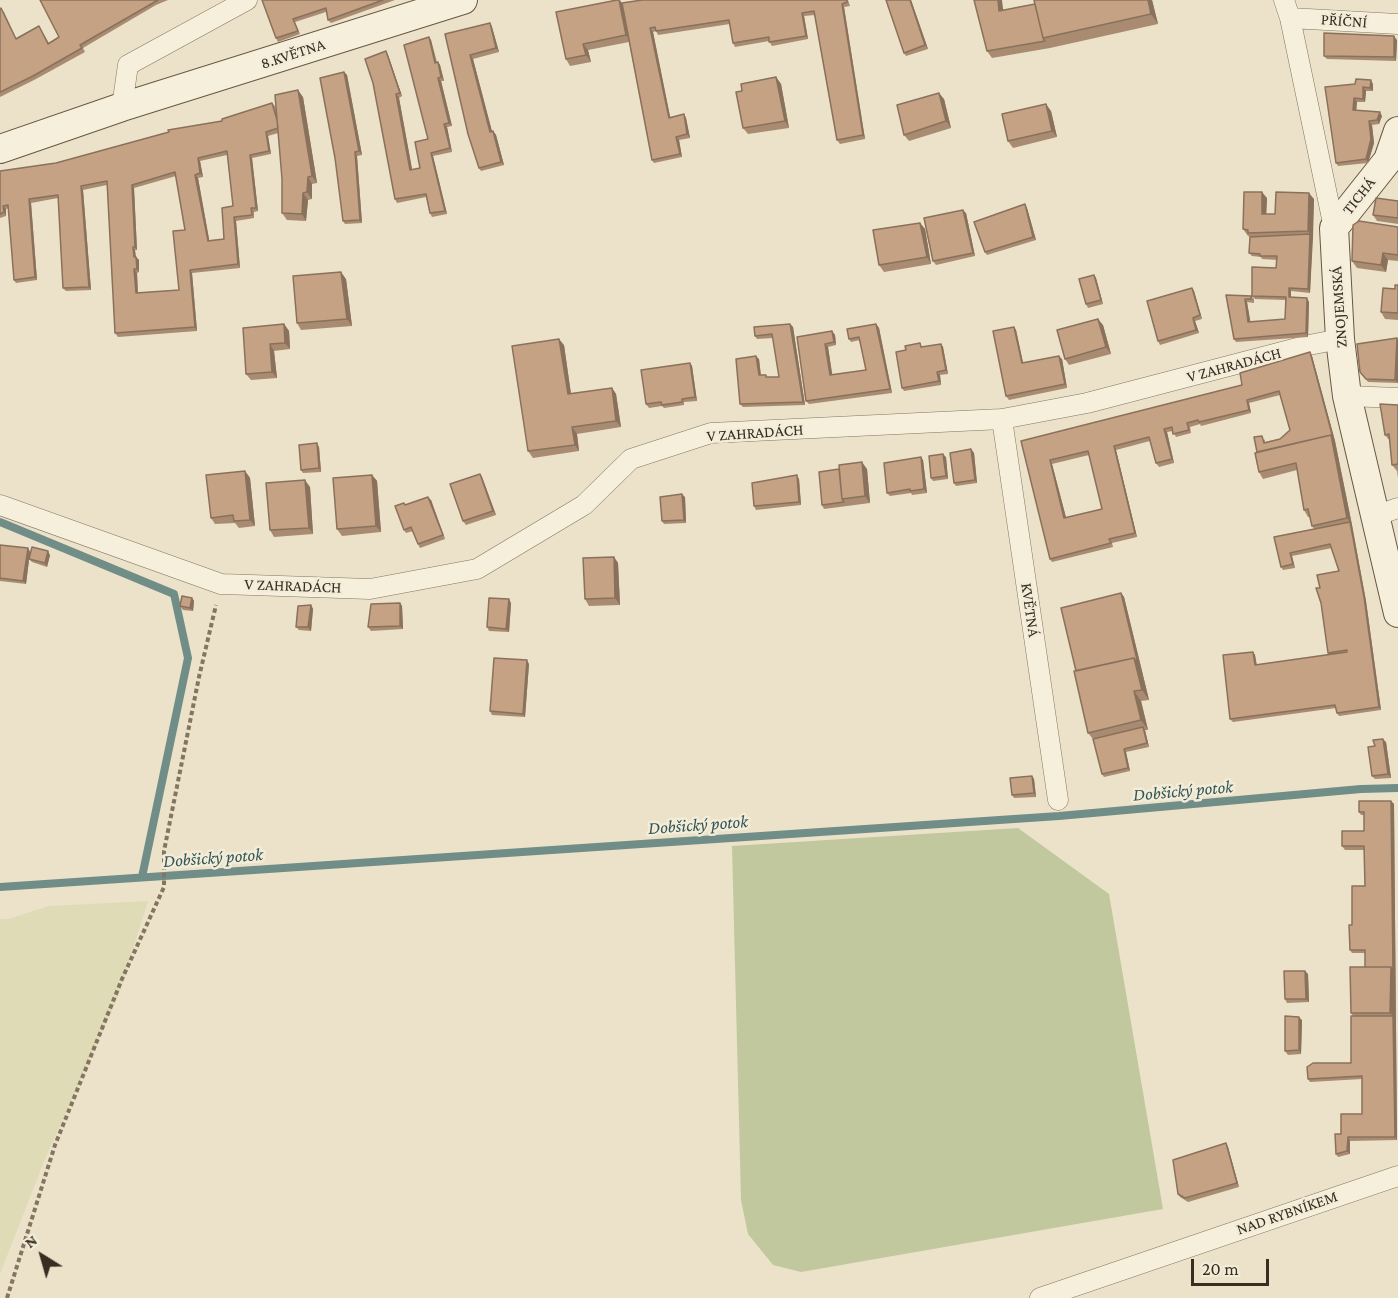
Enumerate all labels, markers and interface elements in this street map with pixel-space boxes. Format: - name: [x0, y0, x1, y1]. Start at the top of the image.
- street label: PŘÍČNÍ: [1320, 10, 1368, 32]
- street label: 8.KVĚTNA: [258, 35, 328, 73]
- street label: TICHÁ: [1338, 173, 1380, 219]
- street label: ZNOJEMSKÁ: [1327, 266, 1351, 348]
- street label: V ZAHRADÁCH: [1185, 343, 1283, 387]
- street label: V ZAHRADÁCH: [706, 420, 804, 446]
- street label: V ZAHRADÁCH: [244, 575, 342, 597]
- street label: KVĚTNÁ: [1017, 582, 1043, 638]
- water label: Dobšický potok: [1132, 776, 1234, 806]
- water label: Dobšický potok: [647, 811, 749, 839]
- water label: Dobšický potok: [162, 844, 264, 872]
- street label: NAD RYBNÍKEM: [1234, 1187, 1340, 1239]
- north arrow: [12, 1226, 72, 1286]
- text: N: [21, 1231, 40, 1251]
- scale bar: [1194, 1247, 1272, 1285]
- text: 20 m: [1202, 1259, 1239, 1279]

